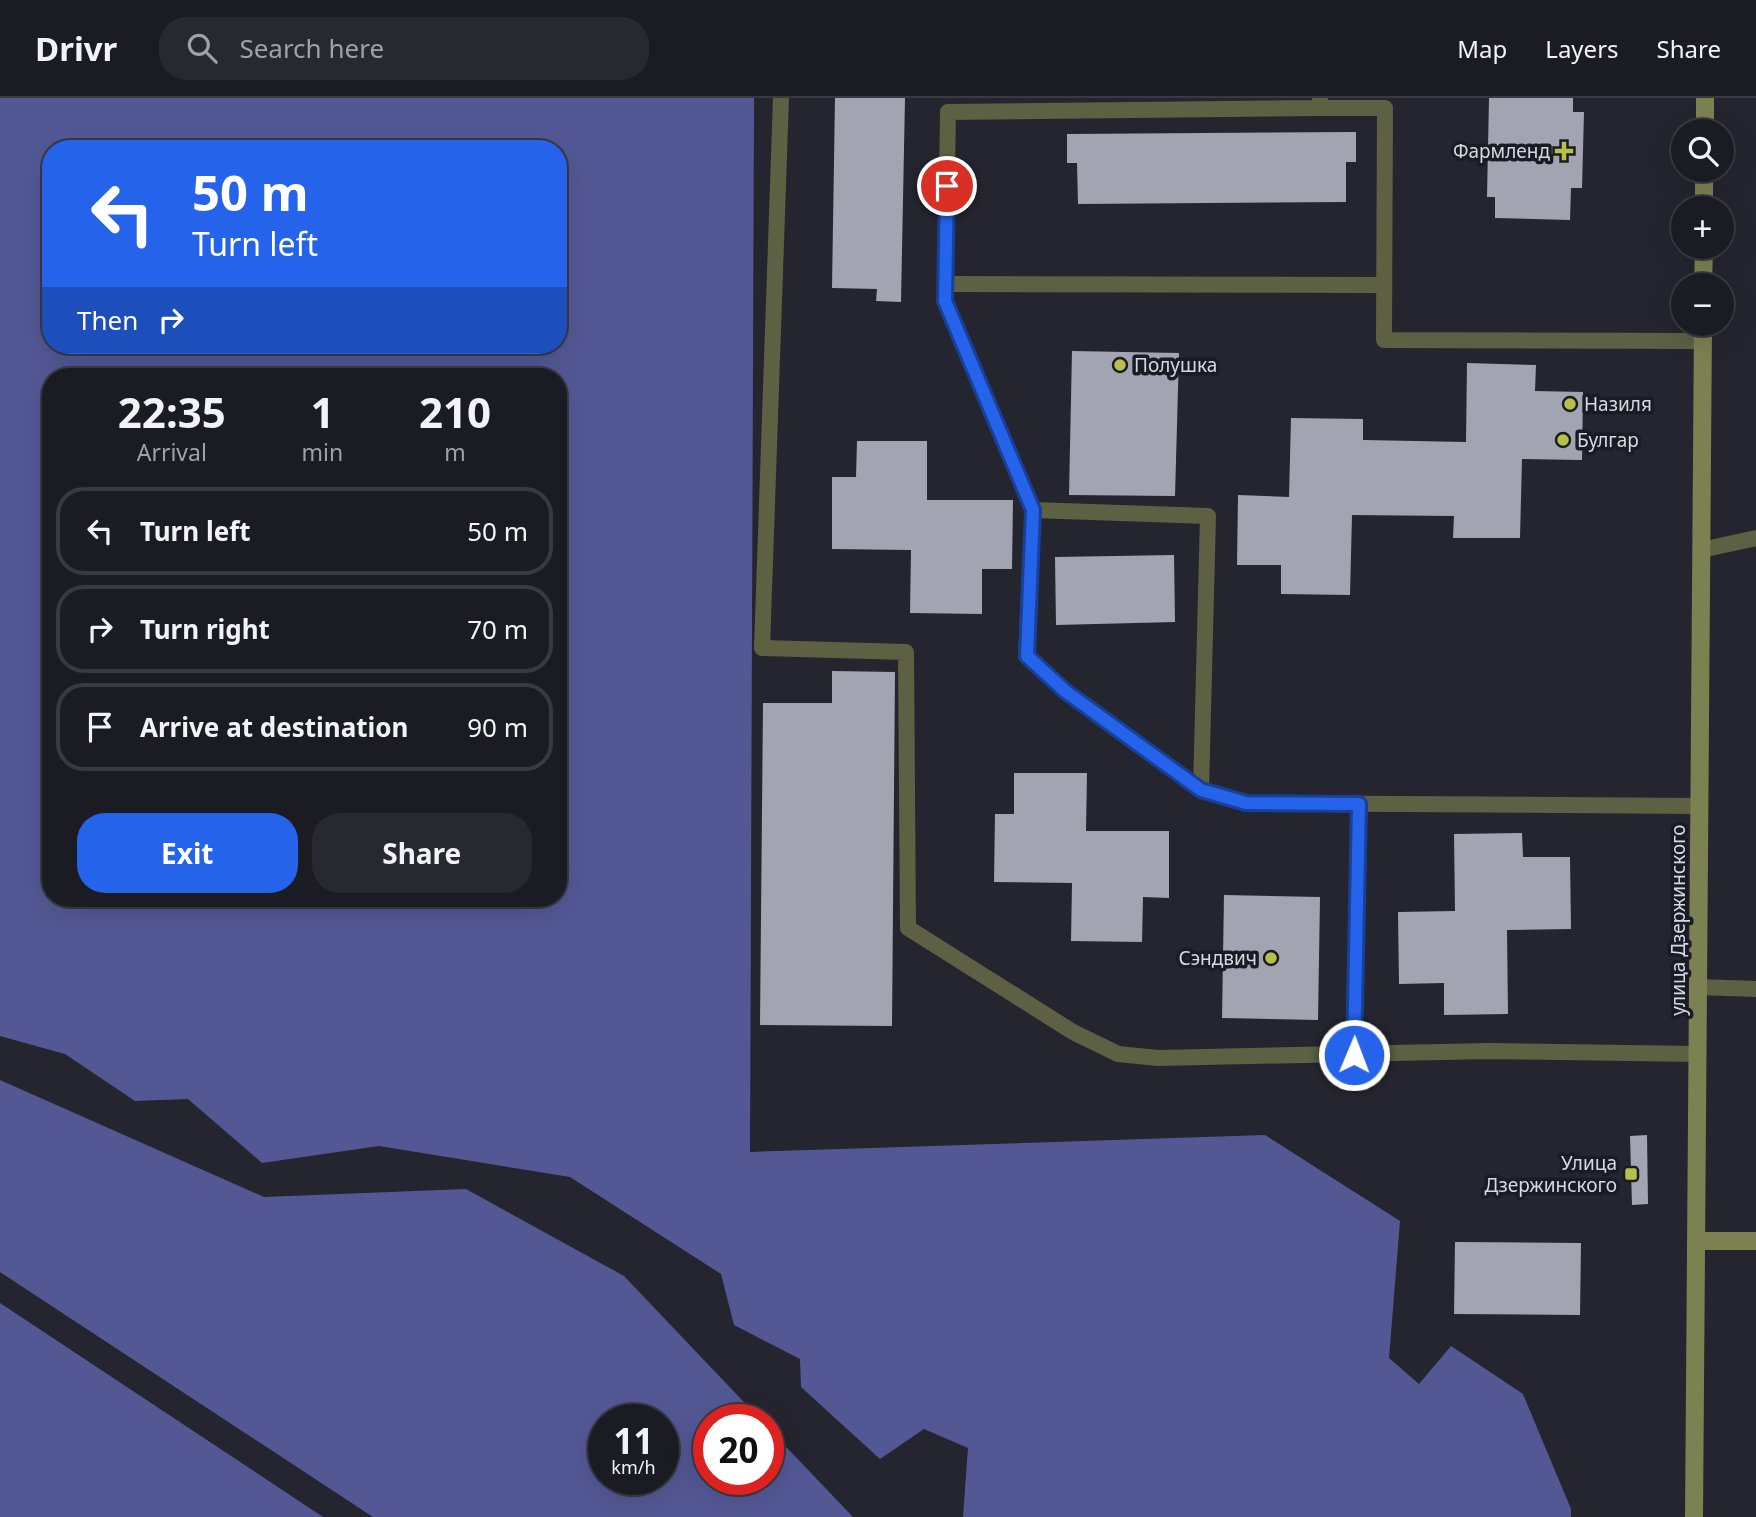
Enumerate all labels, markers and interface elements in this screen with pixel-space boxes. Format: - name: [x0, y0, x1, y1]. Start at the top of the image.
- search box: [159, 17, 649, 80]
- text: Drivr: [35, 26, 117, 71]
- icon: search: [183, 29, 221, 67]
- text: Search here: [239, 30, 384, 66]
- text: Map: [1457, 32, 1507, 65]
- text: Layers: [1545, 32, 1619, 65]
- text: Share: [1657, 32, 1721, 65]
- map controls: [1671, 119, 1734, 336]
- button: search: [1671, 119, 1734, 182]
- place label: Фармленд: [1453, 138, 1550, 164]
- marker: Фармленд: [1556, 143, 1572, 159]
- pin: [917, 156, 977, 216]
- text: 50 m: [192, 159, 309, 225]
- icon: arrive: [928, 167, 966, 205]
- icon: left: [77, 168, 168, 259]
- button: +: [1671, 196, 1734, 259]
- text: Turn left: [192, 222, 318, 265]
- button: −: [1671, 273, 1734, 336]
- icon: right: [152, 301, 190, 339]
- text: Then: [77, 302, 138, 338]
- place label: Полушка: [1134, 352, 1217, 378]
- marker: Полушка: [1112, 357, 1128, 373]
- text: 22:35: [118, 383, 226, 440]
- text: 1: [310, 383, 334, 440]
- text: 210: [419, 383, 491, 440]
- place label: Назиля: [1584, 391, 1652, 417]
- marker: Назиля: [1562, 396, 1578, 412]
- place label: Булгар: [1577, 427, 1639, 453]
- marker: Булгар: [1555, 432, 1571, 448]
- text: Arrival: [137, 436, 207, 468]
- text: min: [302, 436, 343, 468]
- text: m: [444, 436, 466, 468]
- icon: left: [81, 512, 119, 550]
- text: Turn left: [140, 513, 251, 549]
- text: 50 m: [467, 513, 528, 549]
- icon: right: [81, 610, 119, 648]
- text: Turn right: [140, 611, 270, 647]
- text: 70 m: [467, 611, 528, 647]
- icon: arrive: [81, 708, 119, 746]
- text: Arrive at destination: [140, 709, 409, 745]
- text: 90 m: [467, 709, 528, 745]
- button: Exit: [77, 813, 298, 893]
- button: Share: [312, 813, 532, 893]
- street label: улица Дзержинского: [1665, 824, 1691, 1016]
- place label: Сэндвич: [1179, 945, 1257, 971]
- marker: Сэндвич: [1263, 950, 1279, 966]
- position arrow: [1317, 1018, 1391, 1092]
- place label: Улица Дзержинского: [1485, 1150, 1617, 1198]
- marker: Улица Дзержинского: [1623, 1166, 1639, 1182]
- speed limit sign: 20: [693, 1404, 784, 1495]
- text: 11: [613, 1417, 654, 1464]
- text: km/h: [611, 1455, 656, 1479]

